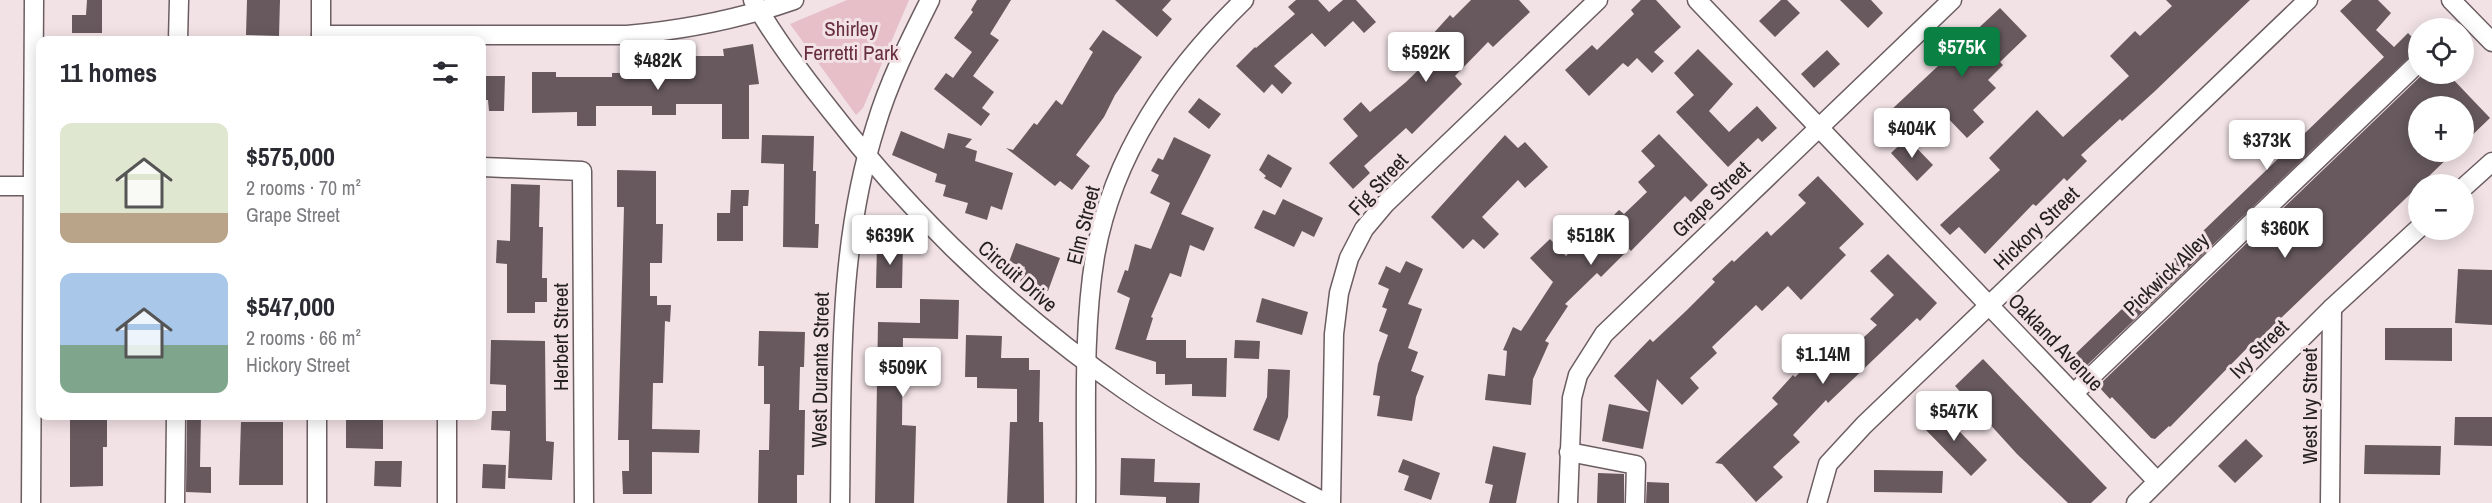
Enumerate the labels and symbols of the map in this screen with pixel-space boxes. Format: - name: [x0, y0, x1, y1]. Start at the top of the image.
- park label: Shirley Ferretti Park: [804, 14, 899, 67]
- pin: $575K: [1920, 27, 2004, 78]
- pin: $592K: [1384, 32, 1468, 83]
- pin: $482K: [616, 40, 700, 91]
- pin: $404K: [1870, 108, 1954, 159]
- pin: $373K: [2225, 120, 2309, 171]
- street label: Fig Street: [1342, 146, 1415, 222]
- street label: Grape Street: [1665, 154, 1757, 244]
- street label: Hickory Street: [1987, 180, 2085, 276]
- street label: Elm Street: [1059, 182, 1107, 268]
- pin: $360K: [2243, 208, 2327, 259]
- pin: $639K: [848, 215, 932, 266]
- pin: $518K: [1549, 215, 1633, 266]
- street label: Pickwick Alley: [2117, 225, 2216, 322]
- street label: Circuit Drive: [972, 233, 1064, 319]
- street label: Herbert Street: [546, 283, 575, 391]
- street label: Oakland Avenue: [2002, 287, 2110, 397]
- street label: West Duranta Street: [804, 292, 836, 448]
- street label: Ivy Street: [2223, 313, 2295, 385]
- pin: $1.14M: [1774, 334, 1872, 385]
- pin: $509K: [861, 347, 945, 398]
- street label: West Ivy Street: [2295, 348, 2324, 464]
- pin: $547K: [1912, 391, 1996, 442]

